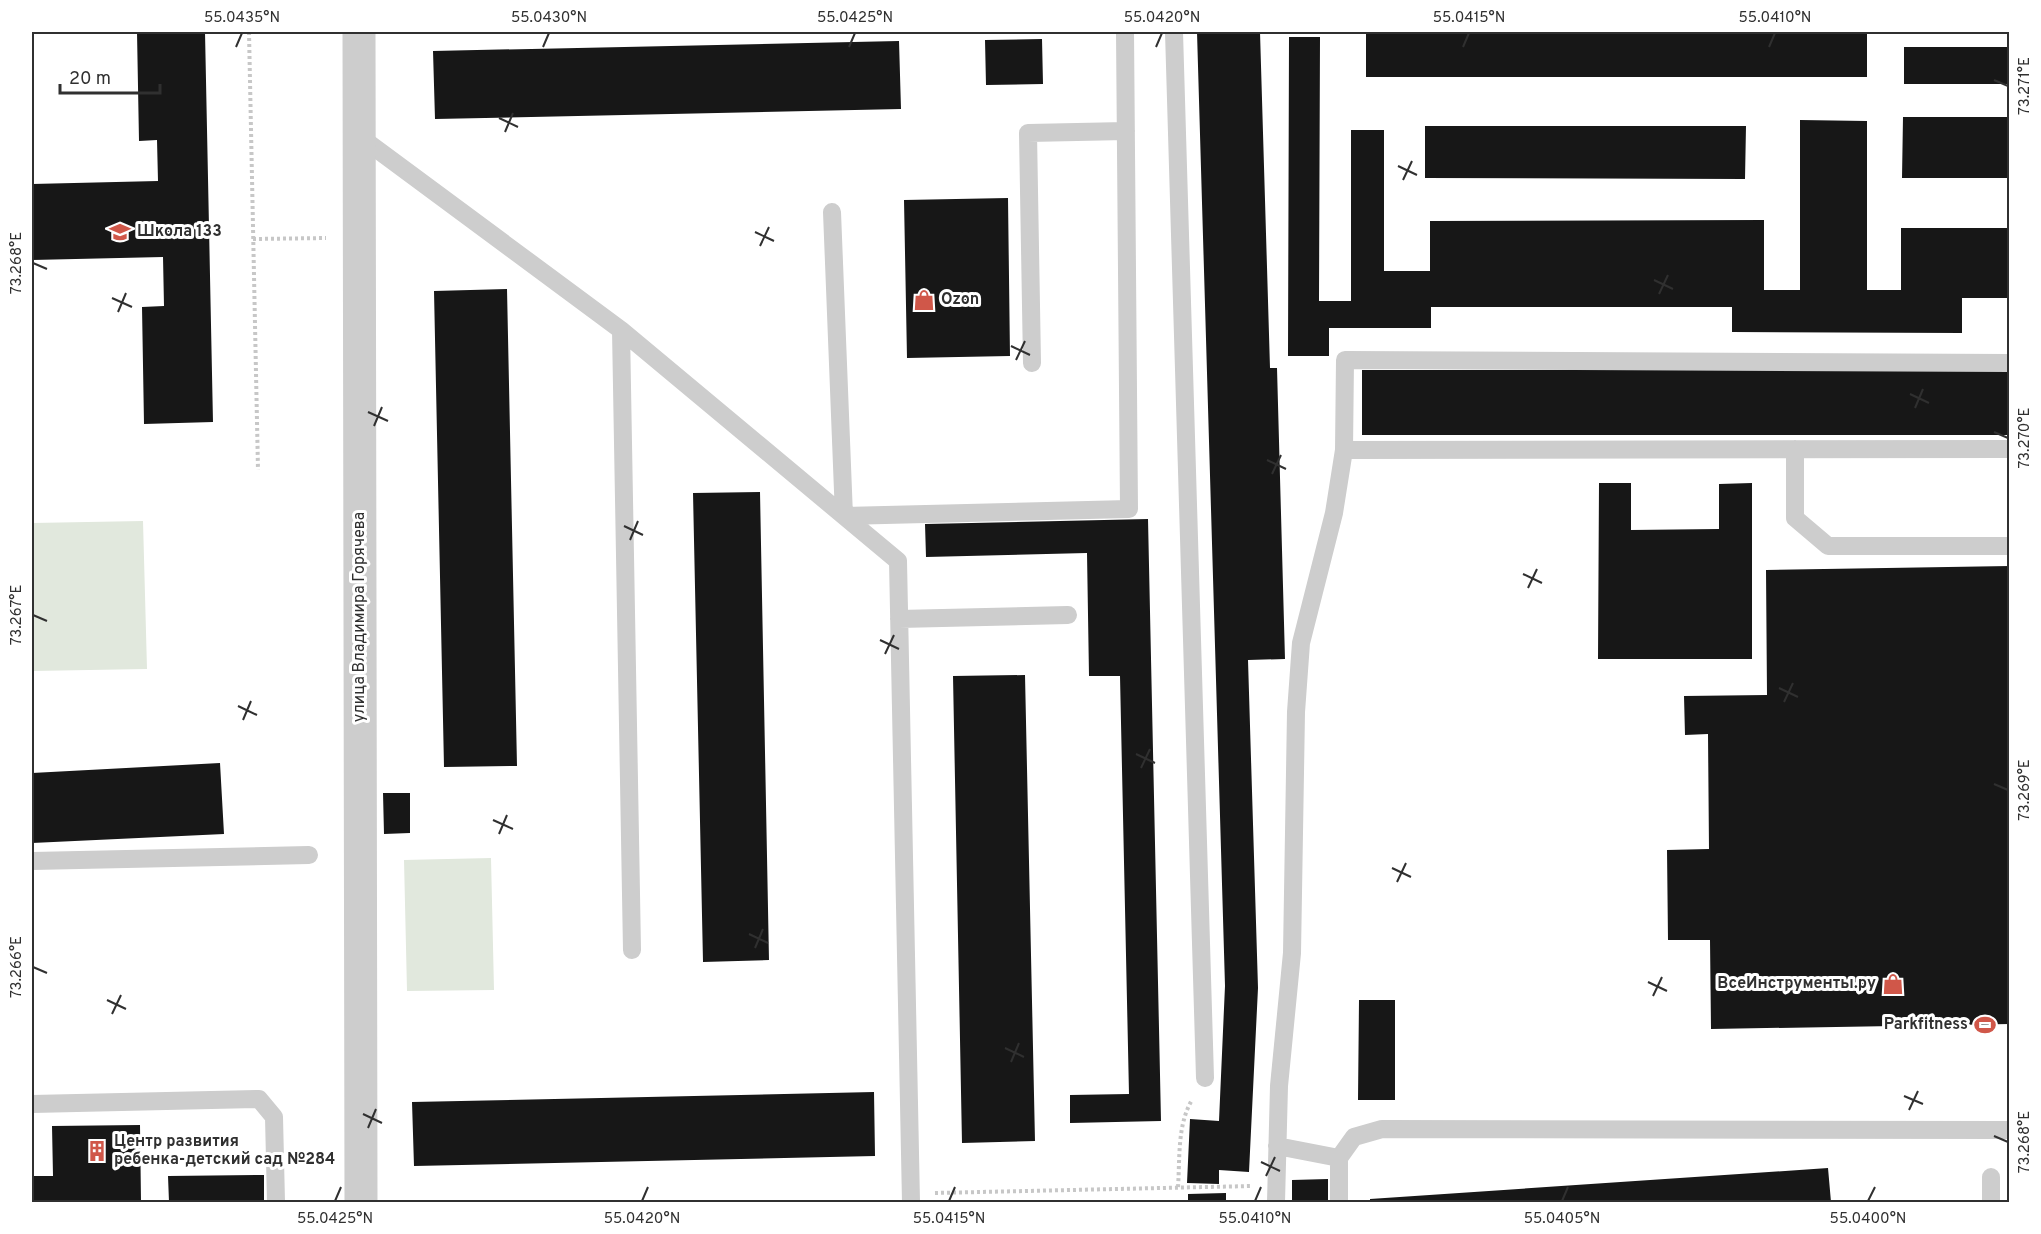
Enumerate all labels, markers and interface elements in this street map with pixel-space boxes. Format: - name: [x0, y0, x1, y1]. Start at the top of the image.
- text: 55.0435°N: [204, 9, 280, 28]
- text: 55.0430°N: [511, 9, 587, 28]
- text: 55.0425°N: [817, 9, 893, 28]
- text: 55.0420°N: [1124, 9, 1200, 28]
- text: 55.0415°N: [1433, 9, 1505, 28]
- text: 55.0410°N: [1739, 9, 1811, 28]
- scale bar: [60, 57, 160, 95]
- text: 73.271°E: [2016, 57, 2035, 115]
- text: 20 m: [69, 68, 111, 91]
- school or university icon: Школа 133: [108, 220, 132, 244]
- place label: Школа 133: [137, 222, 222, 242]
- text: 73.268°E: [8, 232, 27, 294]
- shop icon: Ozon: [912, 288, 936, 312]
- place label: Ozon: [941, 290, 979, 310]
- text: 73.270°E: [2016, 407, 2035, 469]
- street label: улица Владимира Горячева: [350, 512, 370, 722]
- text: 73.267°E: [8, 585, 27, 645]
- text: 73.269°E: [2016, 759, 2035, 821]
- text: 73.266°E: [8, 936, 27, 998]
- shop icon: ВсеИнструменты.ру: [1881, 972, 1905, 996]
- place label: ВсеИнструменты.ру: [1717, 974, 1876, 994]
- sports icon: Parkfitness: [1973, 1013, 1997, 1037]
- place label: Parkfitness: [1884, 1015, 1968, 1035]
- text: 73.268°E: [2016, 1111, 2035, 1173]
- place label: Центр развития ребенка-детский сад №284: [114, 1132, 335, 1170]
- building icon: Центр развития ребенка-детский сад №284: [85, 1139, 109, 1163]
- text: 55.0425°N: [297, 1210, 373, 1229]
- text: 55.0420°N: [604, 1210, 680, 1229]
- text: 55.0415°N: [913, 1210, 985, 1229]
- text: 55.0410°N: [1219, 1210, 1291, 1229]
- text: 55.0405°N: [1524, 1210, 1600, 1229]
- text: 55.0400°N: [1830, 1210, 1906, 1229]

